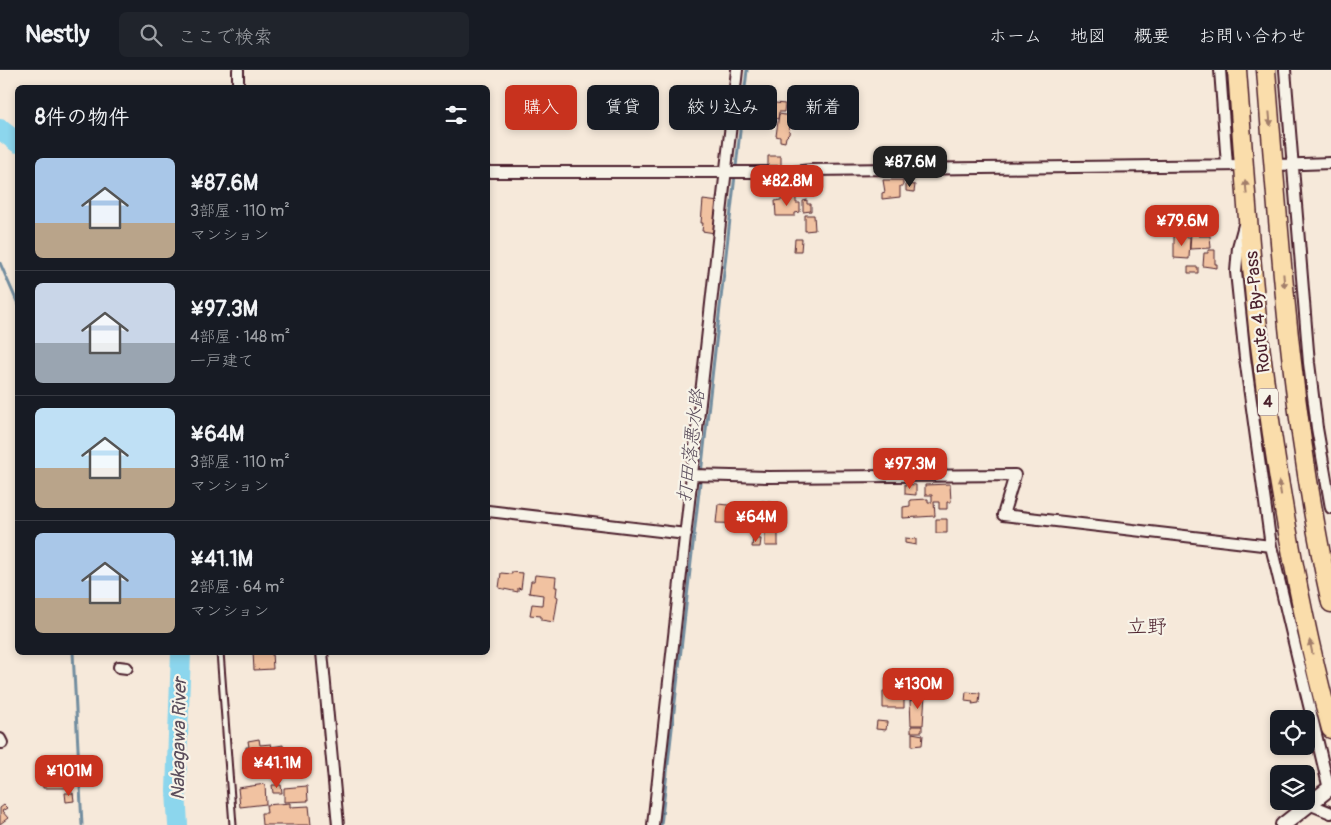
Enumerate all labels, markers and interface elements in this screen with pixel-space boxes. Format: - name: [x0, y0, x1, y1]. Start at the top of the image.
- search box: [119, 12, 469, 57]
- text: Nestly: [25, 20, 89, 49]
- icon: search: [137, 21, 165, 49]
- text: ここで検索: [177, 25, 272, 49]
- text: ホーム: [989, 25, 1042, 48]
- text: 地図: [1070, 25, 1106, 48]
- text: 概要: [1134, 25, 1170, 48]
- text: お問い合わせ: [1198, 25, 1306, 48]
- chip: 購入: [505, 85, 577, 130]
- chip: 賃貸: [587, 85, 659, 130]
- chip: 絞り込み: [669, 85, 777, 130]
- chip: 新着: [787, 85, 859, 130]
- icon: filters: [442, 101, 470, 129]
- text: 8件の物件: [35, 104, 130, 131]
- one-way arrow: [1266, 111, 1274, 127]
- pin: ¥87.6M: [869, 146, 951, 188]
- text: ¥87.6M: [884, 152, 936, 172]
- pin: ¥82.8M: [746, 164, 828, 207]
- text: ¥87.6M: [190, 170, 258, 197]
- text: ¥82.8M: [761, 171, 813, 191]
- icon: home: [75, 178, 135, 238]
- one-way arrow: [1242, 179, 1250, 195]
- text: 3部屋 · 110 m²: [190, 201, 290, 221]
- pin: ¥79.6M: [1141, 204, 1223, 247]
- text: ¥79.6M: [1156, 211, 1208, 231]
- text: マンション: [190, 225, 269, 245]
- street label: Route 4 By-Pass: [1240, 250, 1276, 374]
- one-way arrow: [1280, 273, 1288, 289]
- text: ¥97.3M: [190, 296, 258, 323]
- icon: home: [75, 303, 135, 363]
- text: 4部屋 · 148 m²: [190, 327, 290, 347]
- text: 一戸建て: [190, 351, 254, 371]
- water label: 打田落悪水路: [672, 387, 710, 504]
- road number: 4: [1258, 388, 1278, 416]
- text: ¥64M: [190, 421, 244, 448]
- icon: home: [75, 428, 135, 488]
- pin: ¥97.3M: [869, 448, 951, 490]
- text: 3部屋 · 110 m²: [190, 452, 290, 472]
- text: ¥97.3M: [884, 454, 936, 474]
- text: マンション: [190, 476, 269, 496]
- one-way arrow: [1276, 479, 1284, 495]
- pin: ¥64M: [726, 500, 786, 543]
- text: ¥64M: [735, 507, 777, 527]
- text: ¥41.1M: [190, 546, 253, 573]
- icon: home: [75, 553, 135, 613]
- text: 2部屋 · 64 m²: [190, 577, 285, 597]
- text: マンション: [190, 601, 269, 621]
- district label: 立野: [1127, 614, 1167, 639]
- one-way arrow: [1307, 640, 1315, 655]
- pin: ¥130M: [883, 668, 953, 710]
- text: ¥130M: [894, 674, 942, 694]
- water label: Nakagawa River: [166, 675, 192, 800]
- map controls: [1270, 710, 1315, 810]
- button: locate: [1270, 710, 1315, 755]
- pin: ¥41.1M: [236, 746, 318, 789]
- text: ¥41.1M: [253, 753, 301, 773]
- pin: ¥101M: [34, 754, 104, 797]
- text: ¥101M: [46, 761, 92, 781]
- button: layers: [1270, 765, 1315, 810]

